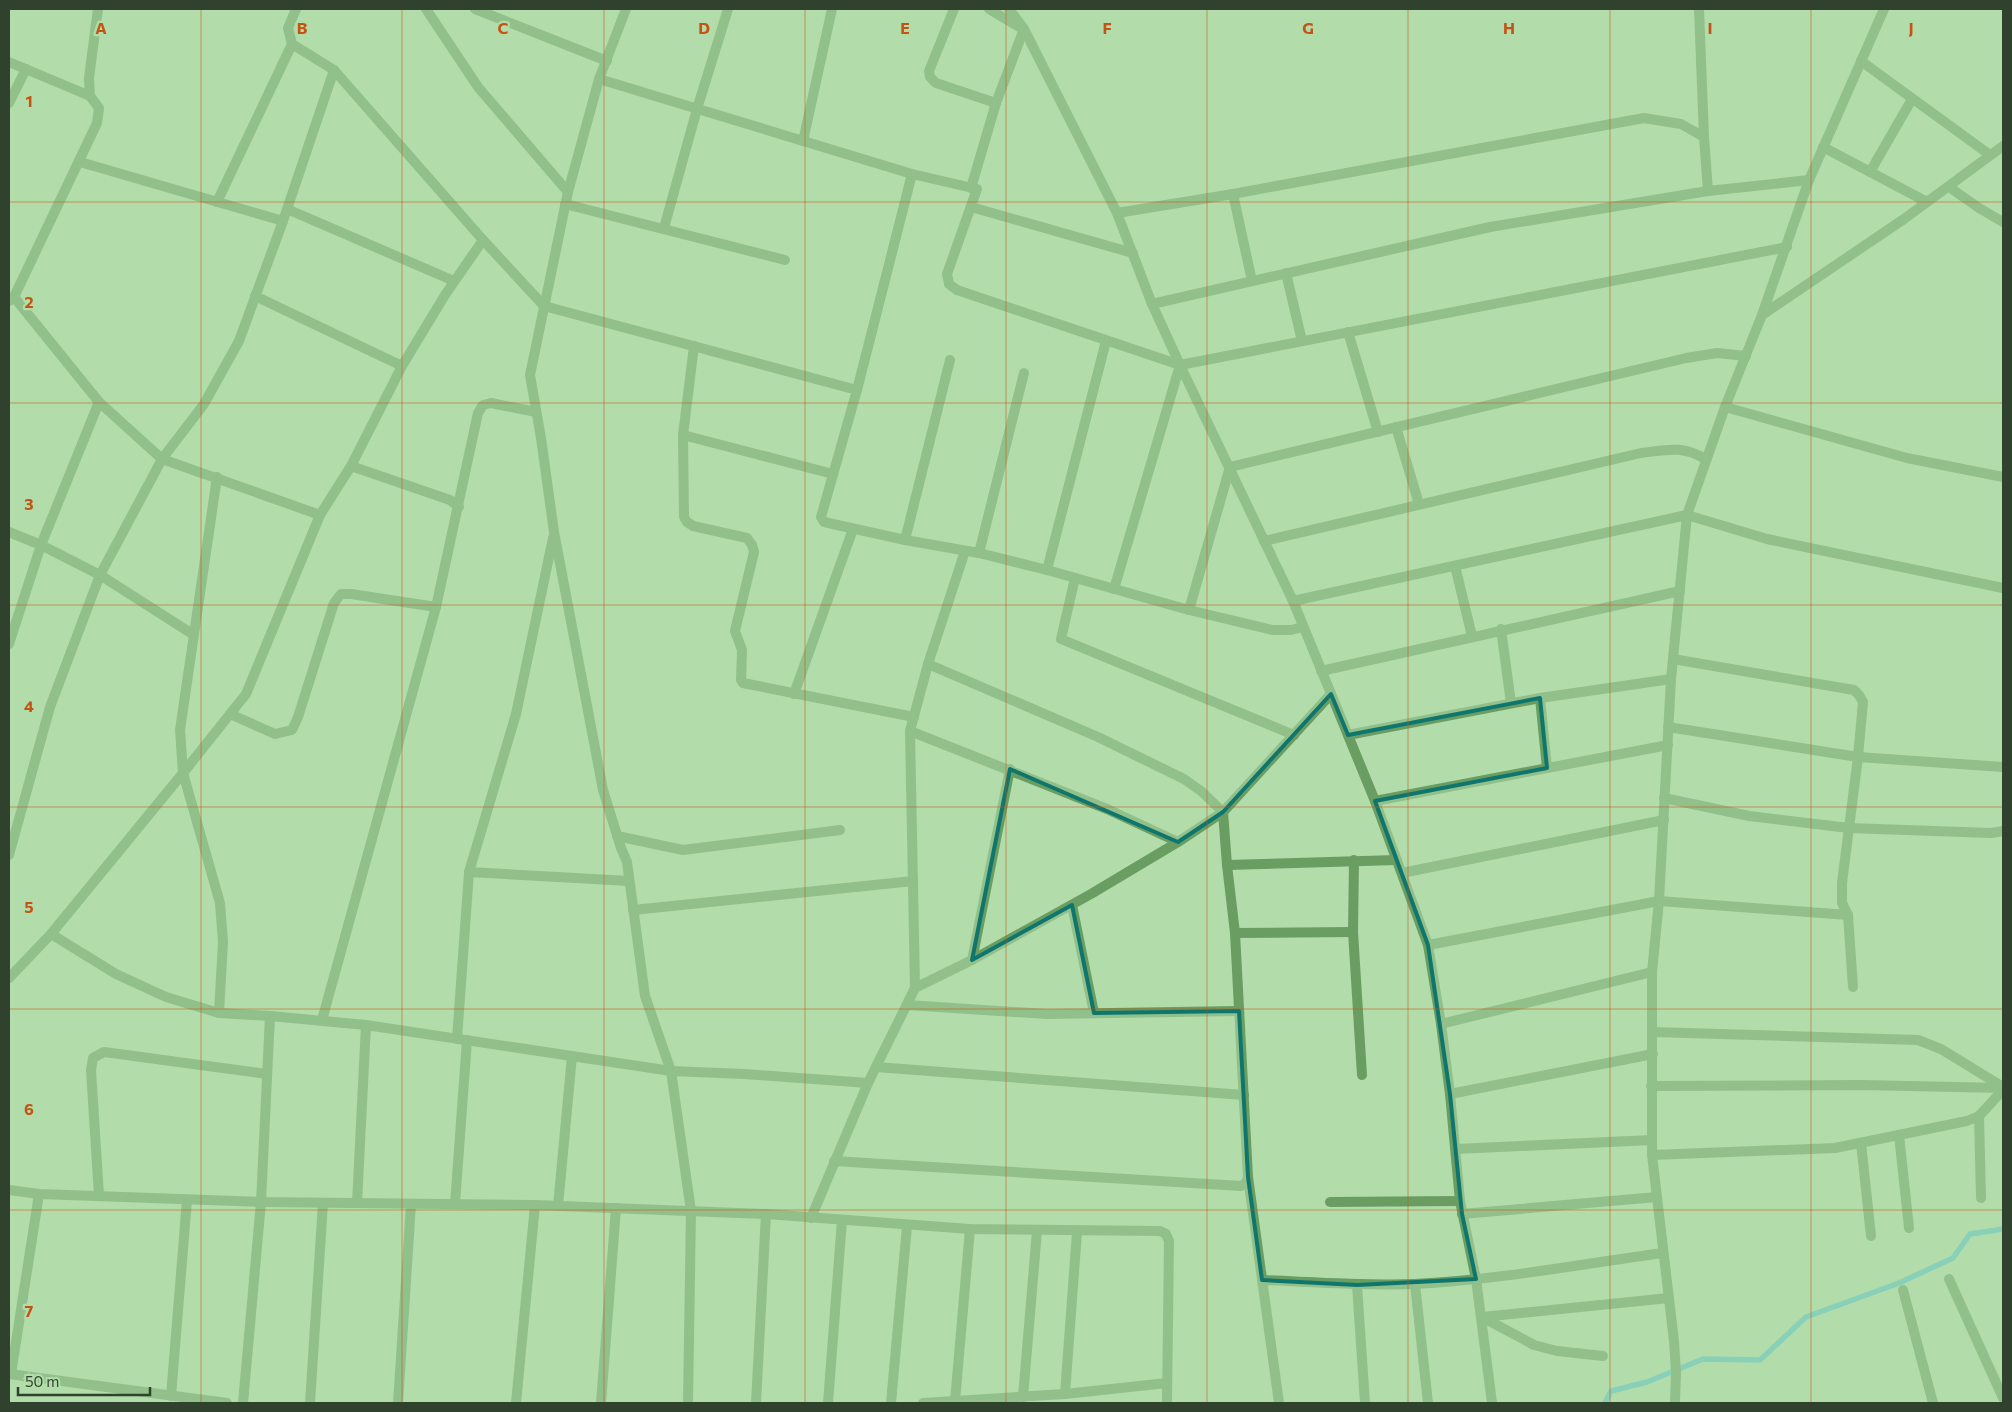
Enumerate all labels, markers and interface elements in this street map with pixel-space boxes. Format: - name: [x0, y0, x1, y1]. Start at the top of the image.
- text: A: [95, 18, 107, 37]
- text: B: [297, 18, 308, 37]
- text: C: [498, 18, 509, 37]
- text: D: [698, 18, 710, 37]
- text: E: [900, 18, 910, 37]
- text: F: [1102, 18, 1112, 37]
- text: G: [1302, 18, 1314, 37]
- text: H: [1503, 18, 1515, 37]
- text: I: [1707, 18, 1713, 37]
- text: J: [1908, 18, 1914, 37]
- text: 1: [25, 91, 33, 110]
- text: 2: [24, 292, 34, 311]
- text: 3: [24, 494, 34, 513]
- text: 4: [24, 696, 34, 715]
- text: 5: [24, 897, 34, 916]
- text: 6: [24, 1099, 34, 1118]
- text: 7: [25, 1301, 34, 1320]
- scale bar: [18, 1364, 150, 1396]
- text: 50 m: [25, 1372, 59, 1390]

